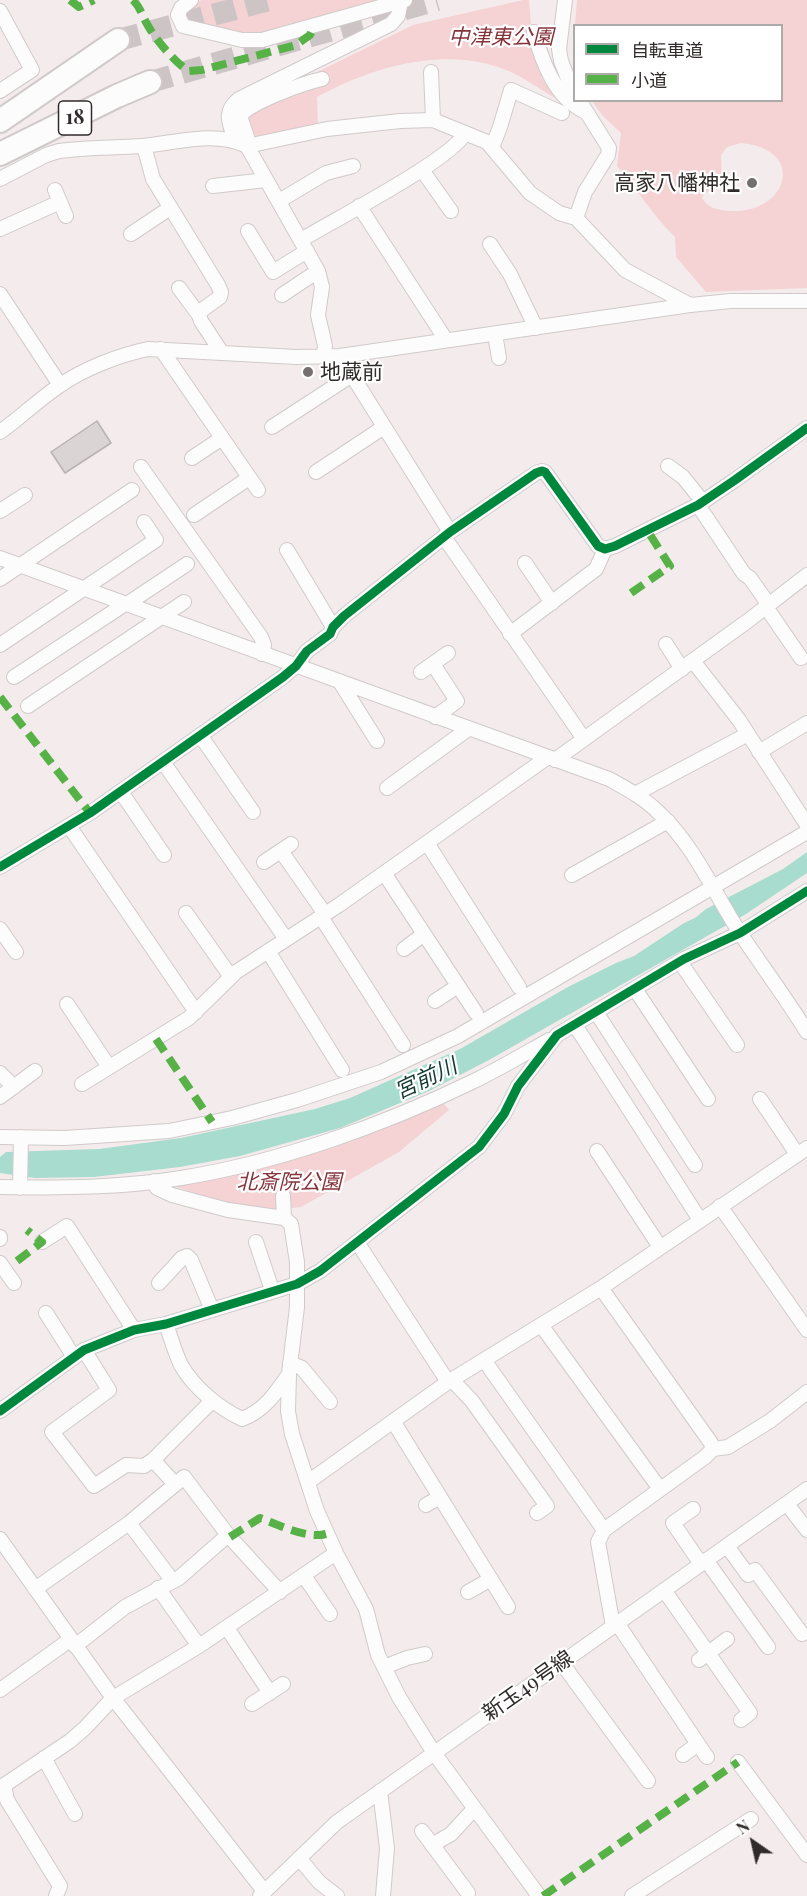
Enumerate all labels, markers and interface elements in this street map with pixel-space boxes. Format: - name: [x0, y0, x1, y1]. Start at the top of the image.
- park label: 中津東公園: [449, 24, 553, 50]
- legend: [573, 24, 783, 102]
- text: 自転車道: [631, 38, 703, 62]
- text: 小道: [631, 68, 667, 92]
- road number: 18: [58, 101, 92, 135]
- place label: 高家八幡神社: [614, 170, 740, 196]
- marker: 高家八幡神社: [745, 176, 759, 190]
- place label: 地蔵前: [320, 359, 383, 385]
- marker: 地蔵前: [301, 365, 315, 379]
- water label: 宮前川: [391, 1053, 461, 1105]
- park label: 北斎院公園: [237, 1169, 341, 1195]
- street label: 新玉49号線: [478, 1646, 578, 1726]
- north arrow: [723, 1812, 783, 1872]
- text: N: [732, 1815, 753, 1839]

